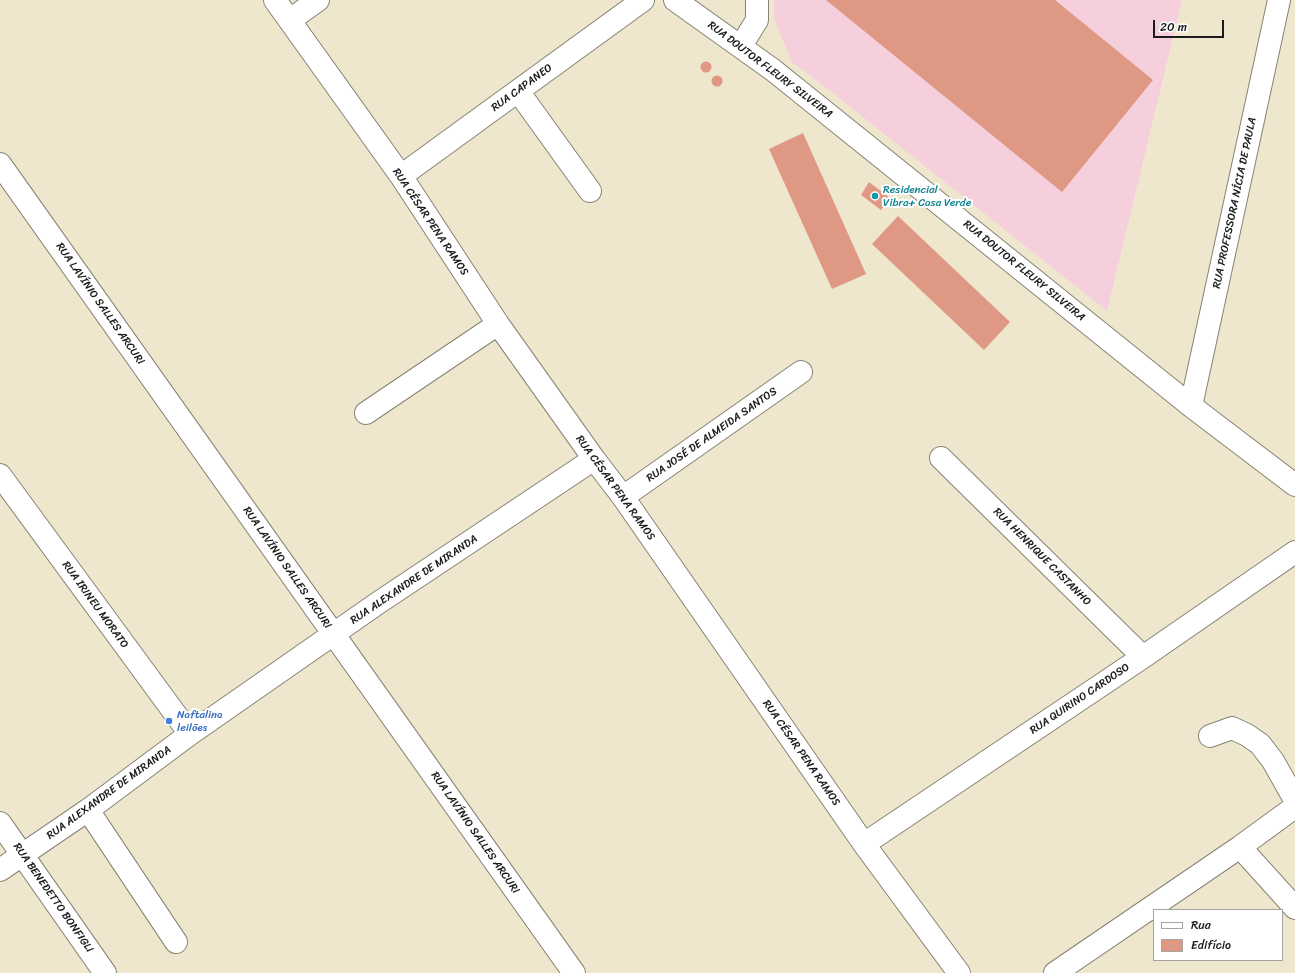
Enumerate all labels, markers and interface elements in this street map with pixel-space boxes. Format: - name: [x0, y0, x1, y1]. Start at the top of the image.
- scale bar: [1155, 12, 1226, 38]
- text: 20 m: [1160, 16, 1187, 38]
- street label: RUA DOUTOR FLEURY SILVEIRA: [705, 19, 835, 121]
- street label: RUA CAPANEO: [489, 61, 555, 115]
- street label: RUA PROFESSORA NÍCIA DE PAULA: [1210, 116, 1260, 290]
- street label: RUA CÉSAR PENA RAMOS: [389, 166, 471, 278]
- place label: Residencial Vibra+ Casa Verde: [883, 183, 971, 209]
- marker: Residencial Vibra+ Casa Verde: [870, 191, 880, 201]
- street label: RUA DOUTOR FLEURY SILVEIRA: [960, 218, 1088, 324]
- street label: RUA LAVÍNIO SALLES ARCURI: [53, 241, 147, 367]
- street label: RUA JOSÉ DE ALMEIDA SANTOS: [644, 385, 780, 485]
- street label: RUA CÉSAR PENA RAMOS: [573, 433, 657, 543]
- street label: RUA LAVÍNIO SALLES ARCURI: [240, 505, 334, 631]
- street label: RUA HENRIQUE CASTANHO: [990, 505, 1094, 609]
- street label: RUA ALEXANDRE DE MIRANDA: [348, 532, 480, 628]
- street label: RUA IRINEU MORATO: [59, 559, 131, 651]
- street label: RUA QUIRINO CARDOSO: [1028, 661, 1132, 737]
- street label: RUA CÉSAR PENA RAMOS: [759, 698, 843, 808]
- place label: Naftalina leilões: [177, 708, 223, 734]
- marker: Naftalina leilões: [164, 716, 174, 726]
- street label: RUA ALEXANDRE DE MIRANDA: [44, 743, 174, 843]
- street label: RUA LAVÍNIO SALLES ARCURI: [428, 770, 522, 896]
- street label: RUA BENEDETTO BONFIGLI: [10, 841, 96, 955]
- legend: [1153, 909, 1283, 961]
- text: Rua: [1191, 914, 1211, 936]
- text: Edifício: [1191, 934, 1231, 956]

